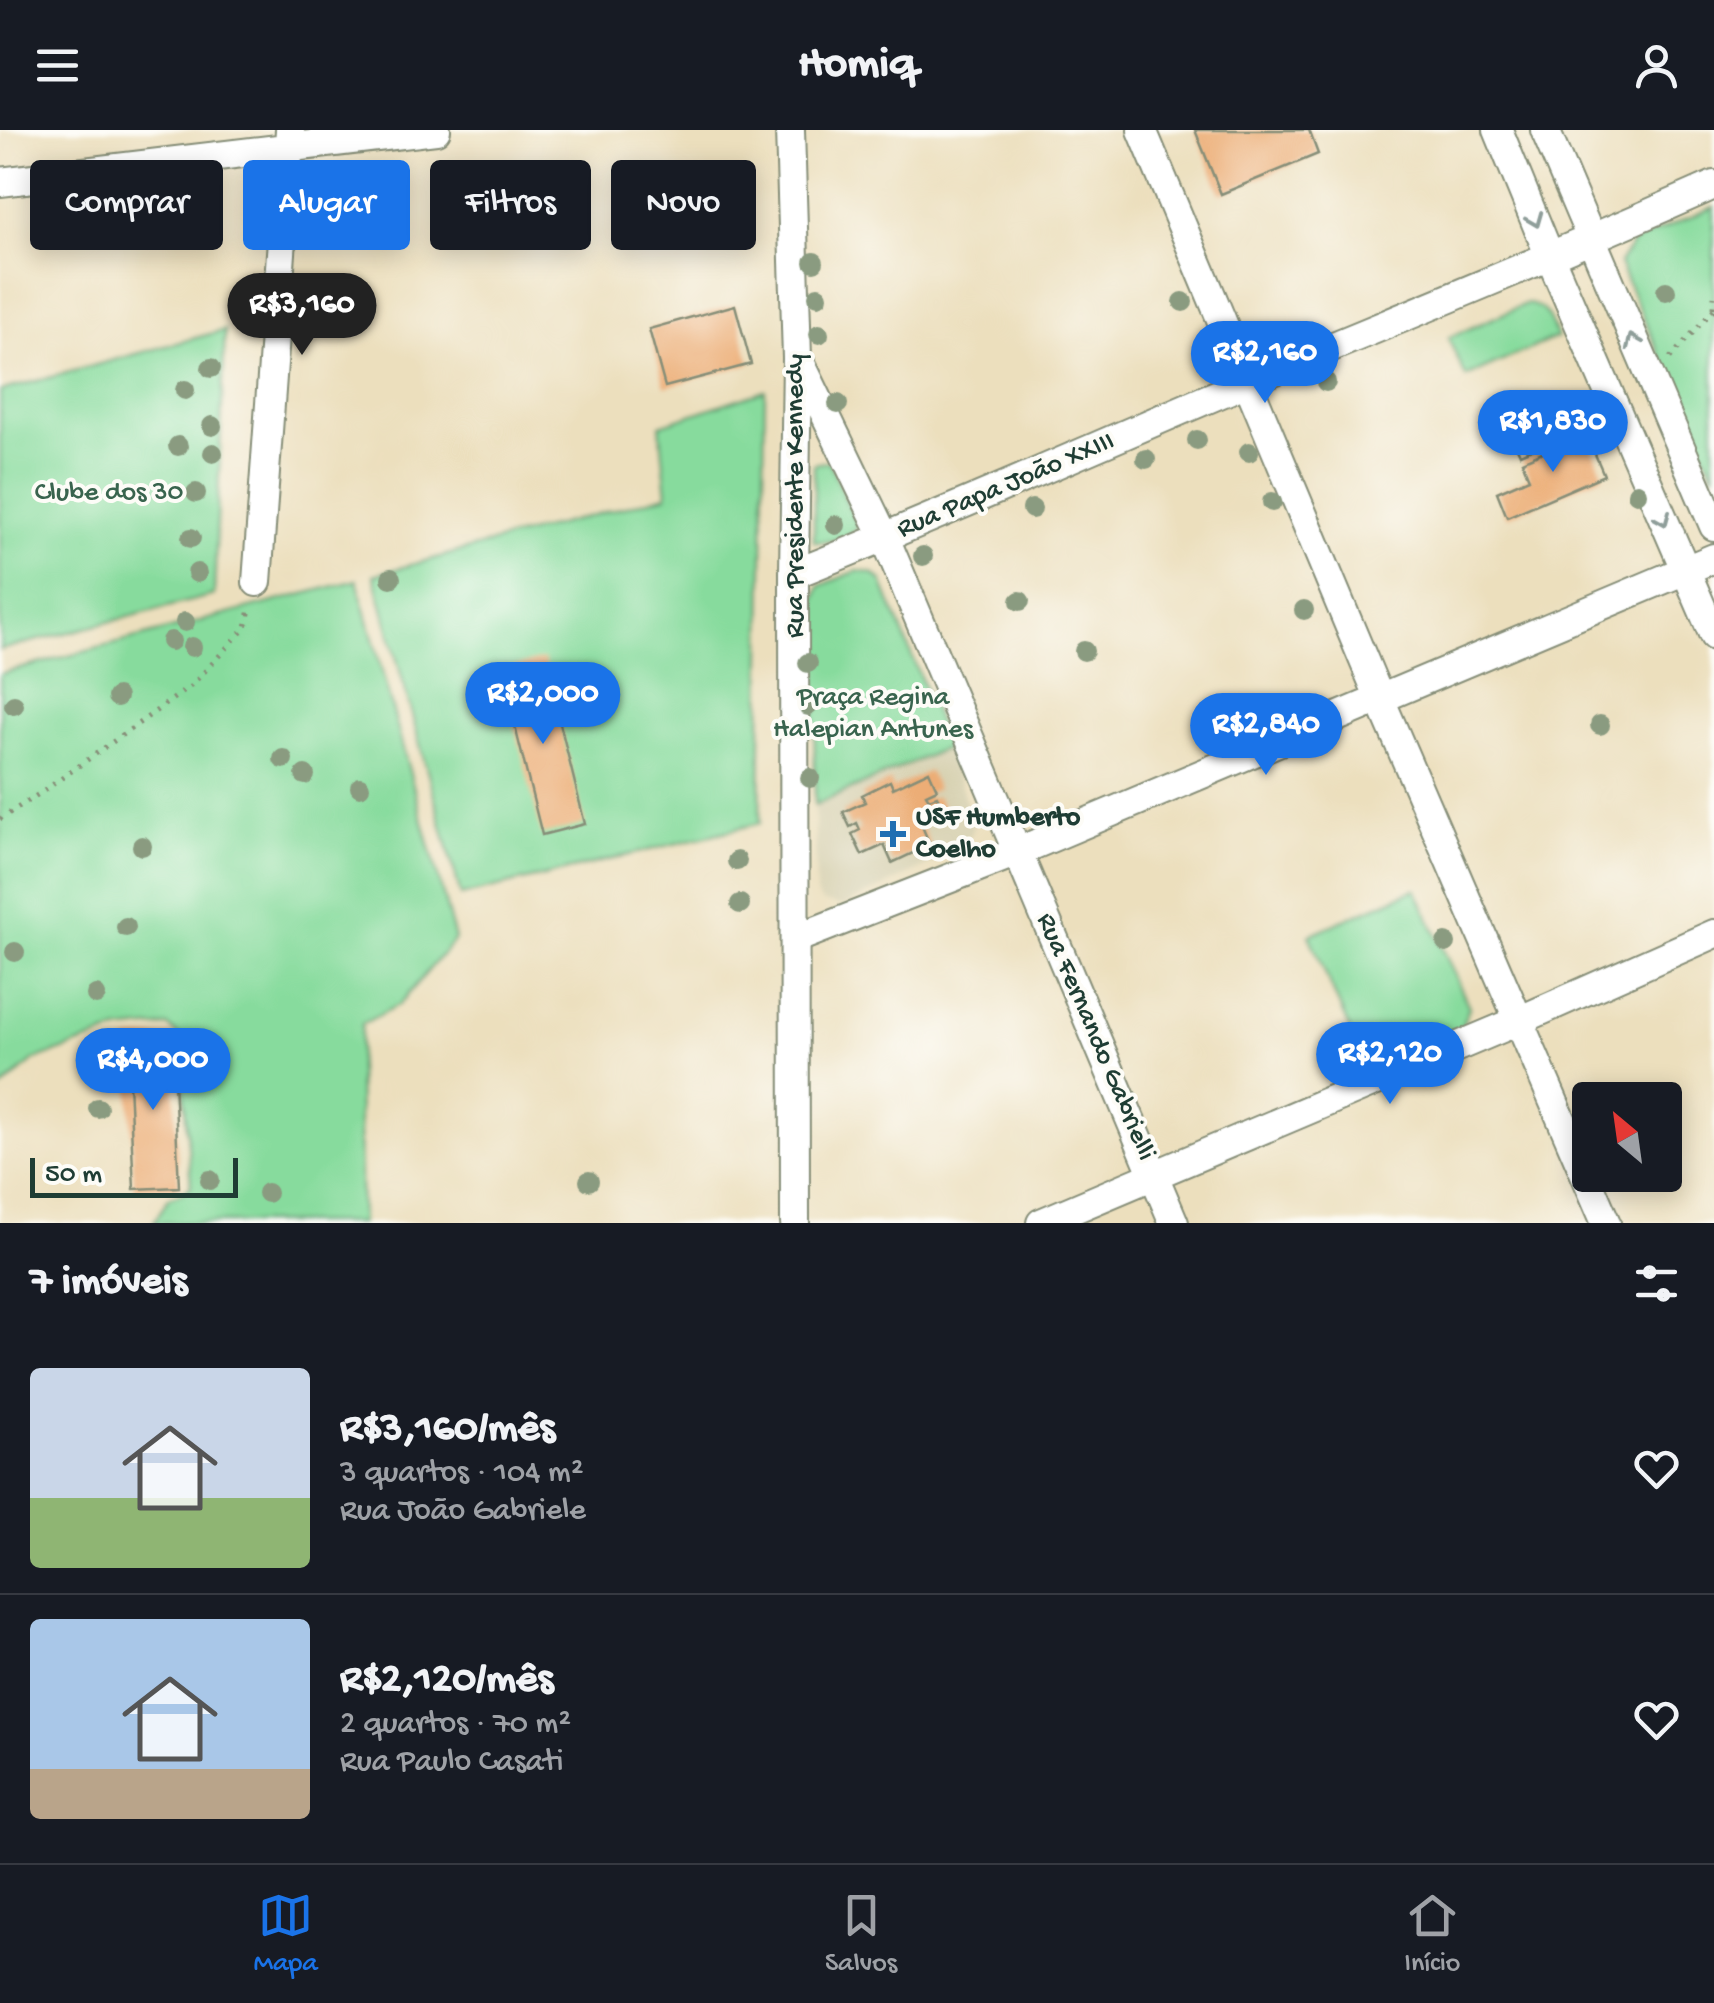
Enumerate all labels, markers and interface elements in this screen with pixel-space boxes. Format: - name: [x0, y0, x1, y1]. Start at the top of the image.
- icon: menu: [30, 38, 85, 93]
- icon: person: [1629, 38, 1684, 93]
- text: Homiq: [798, 39, 916, 92]
- chip: Comprar: [30, 160, 223, 250]
- chip: Alugar: [243, 160, 410, 250]
- chip: Filtros: [430, 160, 591, 250]
- chip: Novo: [611, 160, 756, 250]
- one-way arrow: [1523, 211, 1543, 228]
- pin: R$3,160: [210, 273, 394, 358]
- text: R$3,160: [249, 286, 355, 324]
- pin: R$2,160: [1173, 321, 1357, 406]
- one-way arrow: [1625, 333, 1645, 351]
- text: R$2,160: [1213, 334, 1317, 372]
- street label: Rua Presidente Kennedy: [780, 354, 813, 638]
- pin: R$1,830: [1461, 390, 1645, 475]
- text: R$1,830: [1500, 403, 1606, 441]
- street label: Rua Papa João XXIII: [892, 425, 1120, 547]
- park label: Clube dos 30: [35, 477, 183, 510]
- one-way arrow: [1651, 509, 1671, 527]
- pin: R$2,000: [451, 662, 635, 747]
- text: R$2,000: [487, 675, 599, 713]
- park label: Praça Regina Halepian Antunes: [773, 682, 974, 747]
- pin: R$2,840: [1174, 693, 1358, 778]
- text: R$2,840: [1212, 706, 1320, 744]
- place label: USF Humberto Coelho: [916, 802, 1081, 867]
- marker: USF Humberto Coelho: [880, 821, 906, 847]
- street label: Rua Fernando Gabrielli: [1028, 908, 1162, 1166]
- pin: R$2,120: [1298, 1022, 1482, 1107]
- pin: R$4,000: [61, 1028, 245, 1113]
- text: R$2,120: [1338, 1035, 1442, 1073]
- text: R$4,000: [98, 1041, 208, 1079]
- north arrow: [1572, 1082, 1682, 1192]
- map controls: [1572, 1082, 1682, 1192]
- scale bar: [30, 1153, 238, 1198]
- text: 50 m: [45, 1159, 102, 1192]
- icon: filters: [1629, 1256, 1684, 1311]
- text: 7 imóveis: [30, 1259, 187, 1308]
- text: R$3,160/mês: [340, 1406, 555, 1455]
- icon: home: [110, 1408, 230, 1528]
- icon: heart: [1629, 1441, 1684, 1496]
- text: 3 quartos · 104 m²: [340, 1455, 583, 1493]
- text: Rua João Gabriele: [340, 1493, 586, 1531]
- text: R$2,120/mês: [340, 1657, 553, 1706]
- icon: home: [110, 1659, 230, 1779]
- icon: heart: [1629, 1692, 1684, 1747]
- text: 2 quartos · 70 m²: [340, 1706, 571, 1744]
- text: Rua Paulo Casati: [340, 1744, 563, 1782]
- tab: Mapa: [254, 1888, 318, 1981]
- tab: Salvos: [825, 1888, 897, 1981]
- tab: Início: [1404, 1888, 1460, 1981]

